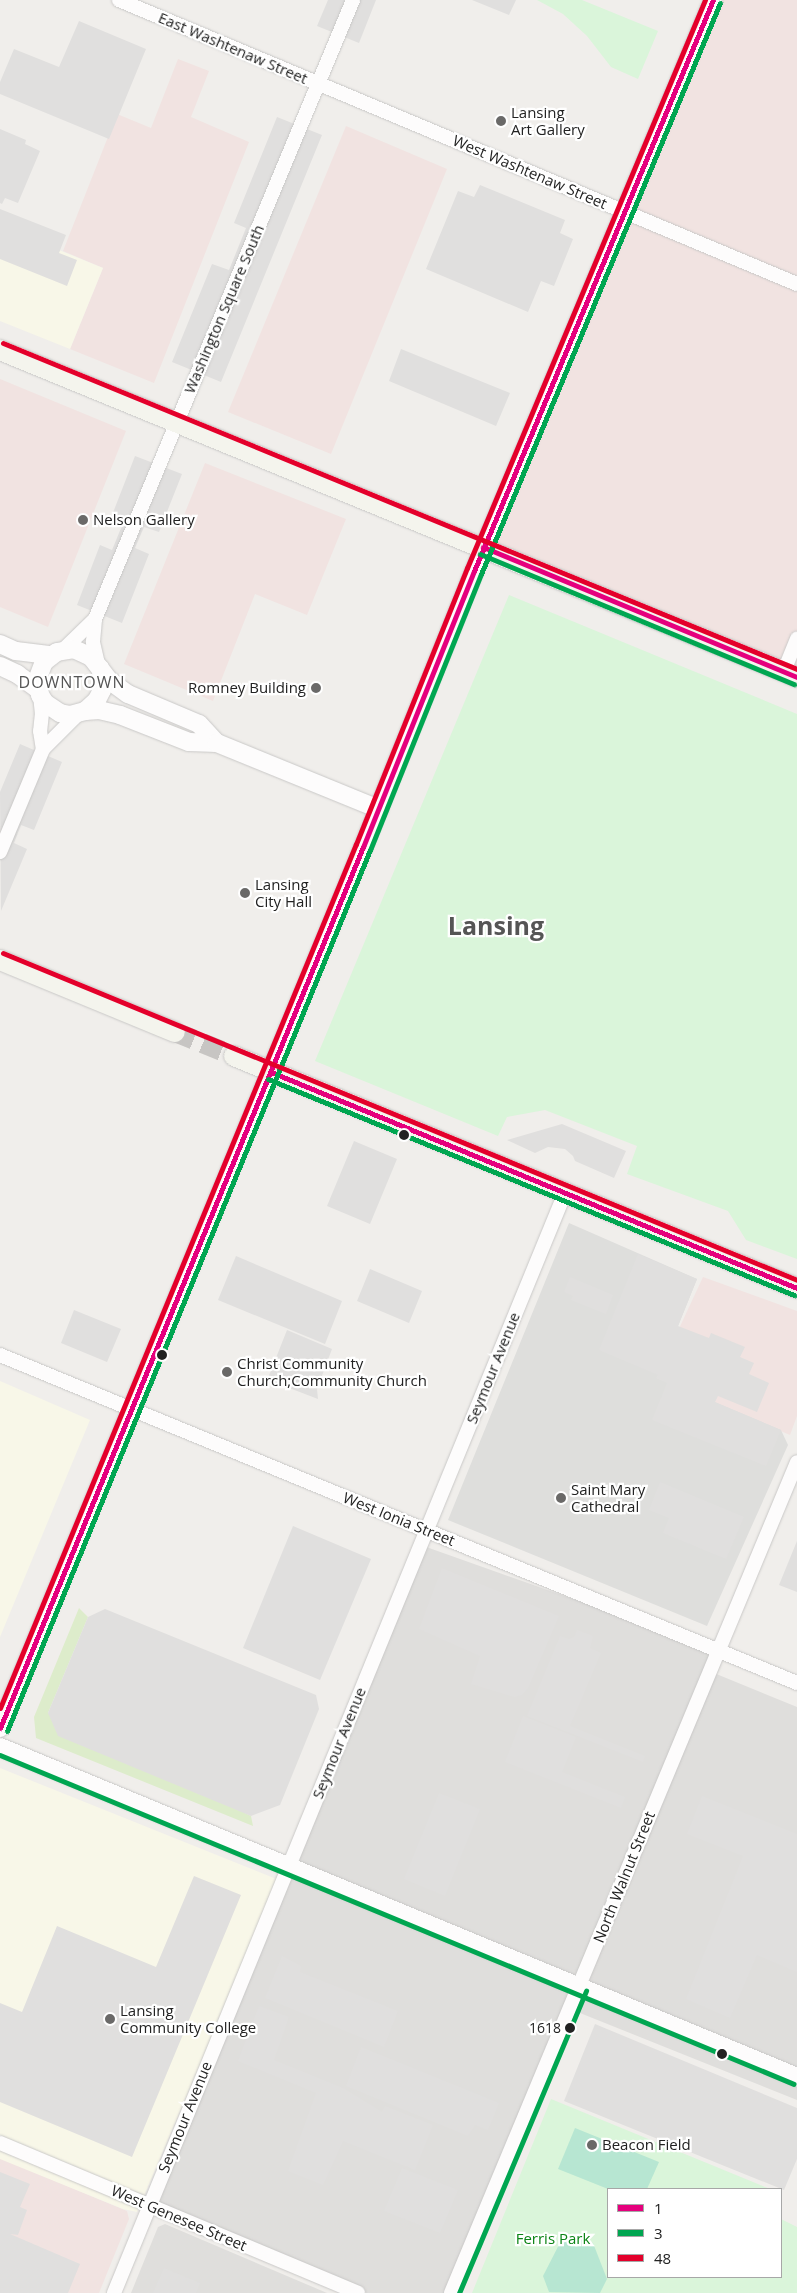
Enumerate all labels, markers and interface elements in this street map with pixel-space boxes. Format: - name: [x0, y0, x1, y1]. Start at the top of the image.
- street label: East Washtenaw Street: [156, 8, 310, 88]
- place label: Lansing Art Gallery: [511, 103, 585, 138]
- marker: Lansing Art Gallery: [495, 115, 507, 127]
- street label: West Washtenaw Street: [450, 131, 610, 213]
- street label: Washington Square South: [180, 222, 268, 396]
- place label: Nelson Gallery: [93, 511, 195, 529]
- marker: Nelson Gallery: [77, 514, 89, 526]
- district label: DOWNTOWN: [18, 672, 126, 692]
- place label: Romney Building: [188, 679, 306, 697]
- marker: Romney Building: [310, 682, 322, 694]
- place label: Lansing City Hall: [255, 875, 312, 910]
- marker: Lansing City Hall: [239, 887, 251, 899]
- district label: Lansing: [448, 910, 544, 940]
- unlabelled marker: [399, 1130, 409, 1140]
- street label: Seymour Avenue: [462, 1310, 524, 1426]
- unlabelled marker: [157, 1350, 167, 1360]
- place label: Christ Community Church;Community Church: [237, 1354, 427, 1389]
- marker: Christ Community Church;Community Church: [221, 1366, 233, 1378]
- place label: Saint Mary Cathedral: [571, 1480, 645, 1515]
- street label: West Ionia Street: [340, 1488, 458, 1550]
- marker: Saint Mary Cathedral: [555, 1492, 567, 1504]
- street label: Seymour Avenue: [308, 1685, 370, 1801]
- street label: North Walnut Street: [589, 1809, 659, 1945]
- place label: Lansing Community College: [120, 2001, 256, 2036]
- marker: Lansing Community College: [104, 2013, 116, 2025]
- place label: 1618: [529, 2020, 561, 2036]
- marker: 1618: [565, 2023, 575, 2033]
- unlabelled marker: [717, 2049, 727, 2059]
- street label: Seymour Avenue: [154, 2059, 216, 2175]
- place label: Beacon Field: [602, 2136, 691, 2154]
- marker: Beacon Field: [586, 2139, 598, 2151]
- street label: West Genesee Street: [109, 2181, 249, 2255]
- legend: [607, 2188, 782, 2278]
- text: 1: [654, 2198, 663, 2218]
- text: 3: [654, 2223, 663, 2243]
- park label: Ferris Park: [516, 2230, 590, 2248]
- text: 48: [654, 2248, 671, 2268]

